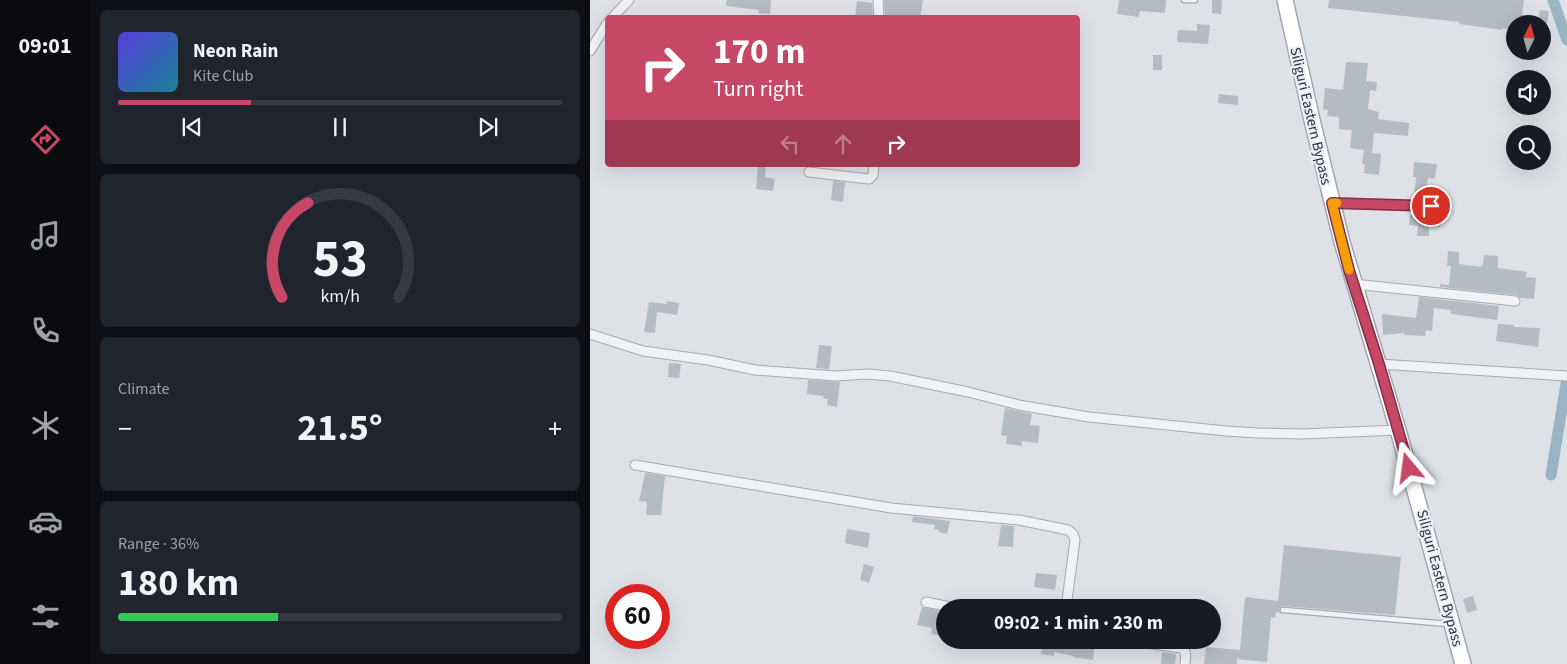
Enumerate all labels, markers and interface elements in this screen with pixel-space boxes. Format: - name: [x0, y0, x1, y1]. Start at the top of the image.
- north arrow: [1506, 15, 1551, 60]
- map controls: [1506, 15, 1551, 170]
- text: 170 m: [713, 27, 805, 77]
- text: 09:01: [18, 30, 72, 62]
- icon: right: [630, 35, 695, 100]
- text: Neon Rain: [193, 38, 278, 65]
- street label: Siliguri Eastern Bypass: [1284, 45, 1337, 187]
- text: Kite Club: [193, 65, 253, 87]
- button: sound: [1506, 70, 1551, 115]
- text: Turn right: [713, 73, 803, 105]
- icon: previous: [178, 113, 206, 141]
- icon: pause: [326, 113, 354, 141]
- icon: next: [474, 113, 502, 141]
- icon: directions: [28, 122, 63, 157]
- button: search: [1506, 125, 1551, 170]
- icon: left: [776, 130, 804, 158]
- icon: ahead: [829, 130, 857, 158]
- icon: right: [882, 130, 910, 158]
- pin: [1410, 185, 1452, 227]
- icon: arrive: [1417, 192, 1445, 220]
- icon: music: [28, 218, 63, 253]
- text: 53: [313, 223, 367, 297]
- text: km/h: [320, 284, 360, 309]
- icon: phone: [28, 313, 63, 348]
- text: Climate: [118, 378, 169, 400]
- text: 21.5°: [297, 401, 383, 455]
- icon: climate: [28, 408, 63, 443]
- text: −: [118, 409, 132, 449]
- text: +: [548, 409, 562, 449]
- position arrow: [1382, 441, 1434, 493]
- icon: car: [28, 504, 63, 539]
- street label: Siliguri Eastern Bypass: [1411, 507, 1468, 649]
- text: Range · 36%: [118, 533, 199, 555]
- text: 180 km: [118, 556, 239, 610]
- speed limit sign: 60: [605, 584, 670, 649]
- icon: filters: [28, 599, 63, 634]
- text: 09:02 · 1 min · 230 m: [994, 610, 1163, 637]

